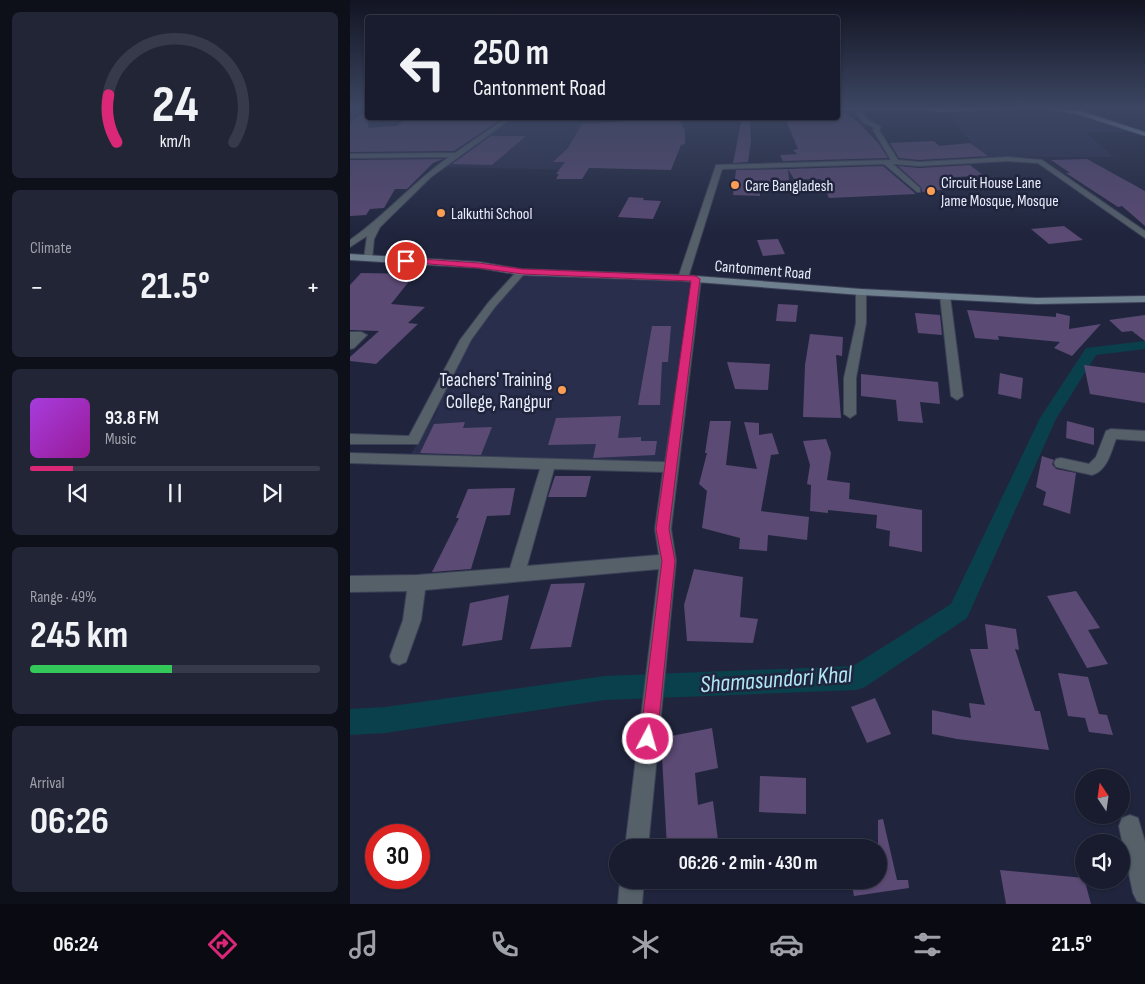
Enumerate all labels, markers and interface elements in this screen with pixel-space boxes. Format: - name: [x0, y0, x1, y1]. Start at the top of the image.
- text: 250 m: [473, 32, 549, 75]
- icon: left: [390, 35, 455, 100]
- text: 24: [152, 74, 198, 137]
- text: Cantonment Road: [473, 75, 606, 102]
- text: km/h: [160, 131, 190, 152]
- place label: Circuit House Lane Jame Mosque, Mosque: [940, 174, 1059, 211]
- place label: Care Bangladesh: [745, 177, 833, 196]
- marker: Care Bangladesh: [729, 179, 741, 191]
- marker: Circuit House Lane Jame Mosque, Mosque: [925, 185, 937, 197]
- place label: Lalkuthi School: [451, 205, 532, 224]
- marker: Lalkuthi School: [435, 207, 447, 219]
- text: Climate: [30, 239, 72, 258]
- pin: [385, 240, 427, 282]
- icon: arrive: [392, 247, 420, 275]
- street label: Cantonment Road: [714, 257, 812, 284]
- text: 21.5°: [140, 264, 210, 309]
- text: −: [30, 271, 44, 304]
- text: +: [306, 271, 320, 304]
- place label: Teachers' Training College, Rangpur: [440, 369, 553, 414]
- marker: Teachers' Training College, Rangpur: [556, 384, 568, 396]
- text: 93.8 FM: [105, 407, 159, 430]
- text: Music: [105, 430, 136, 449]
- icon: previous: [64, 479, 92, 507]
- icon: pause: [161, 479, 189, 507]
- icon: next: [258, 479, 286, 507]
- text: Range · 49%: [30, 588, 97, 607]
- text: 245 km: [30, 613, 128, 658]
- water label: Shamasundori Khal: [699, 660, 854, 699]
- position arrow: [621, 712, 673, 764]
- north arrow: [1075, 769, 1130, 824]
- map controls: [1075, 769, 1130, 889]
- text: Arrival: [30, 774, 64, 793]
- text: 06:26: [30, 799, 109, 844]
- speed limit sign: 30: [365, 824, 430, 889]
- button: sound: [1075, 834, 1130, 889]
- text: 06:26 · 2 min · 430 m: [679, 852, 817, 875]
- icon: directions: [205, 927, 240, 962]
- icon: music: [346, 927, 381, 962]
- icon: phone: [487, 927, 522, 962]
- icon: climate: [628, 927, 663, 962]
- icon: car: [769, 927, 804, 962]
- icon: filters: [910, 927, 945, 962]
- text: 06:24: [53, 931, 99, 958]
- text: 21.5°: [1051, 931, 1092, 958]

